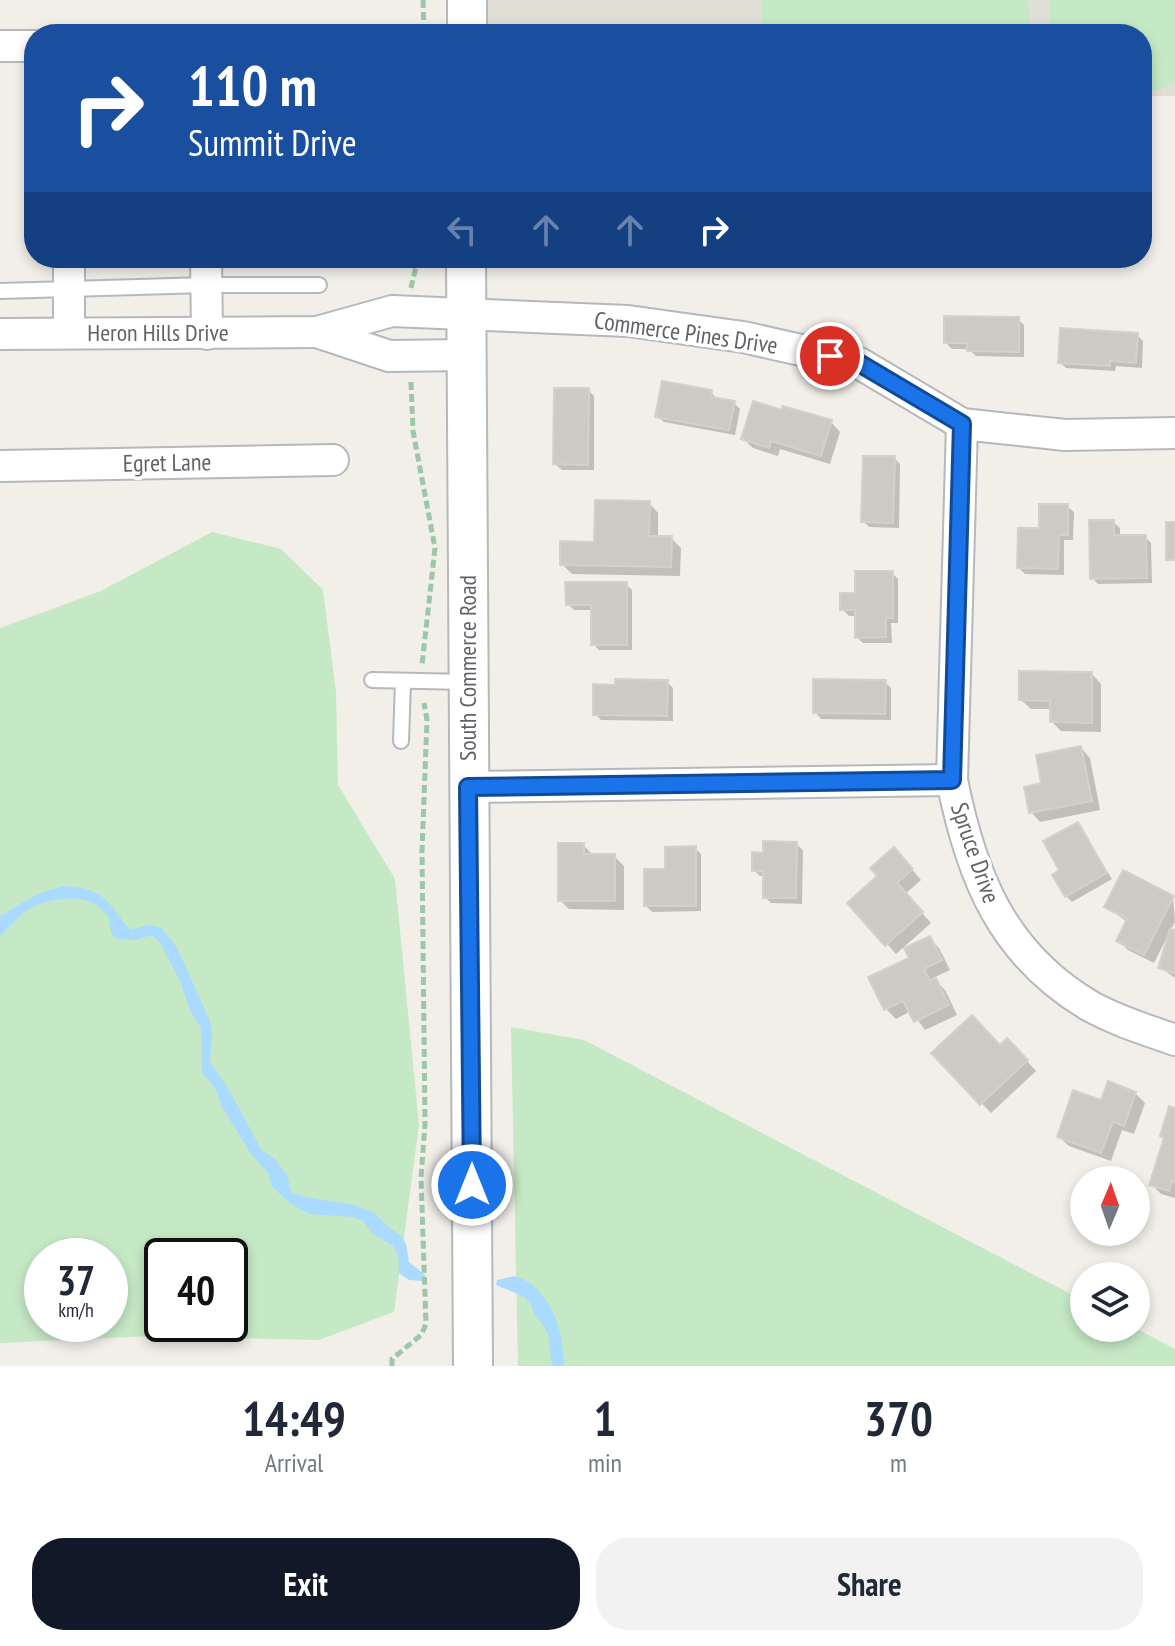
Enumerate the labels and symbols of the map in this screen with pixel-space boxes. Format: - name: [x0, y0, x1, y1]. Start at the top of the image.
- street label: Commerce Pines Drive: [592, 304, 780, 361]
- street label: Heron Hills Drive: [87, 317, 229, 348]
- pin: [796, 322, 864, 390]
- street label: Egret Lane: [122, 446, 212, 479]
- street label: South Commerce Road: [452, 575, 483, 761]
- street label: Spruce Drive: [944, 798, 1007, 907]
- position arrow: [430, 1143, 514, 1227]
- north arrow: [1070, 1166, 1150, 1246]
- speed limit sign: 40: [144, 1238, 248, 1342]

